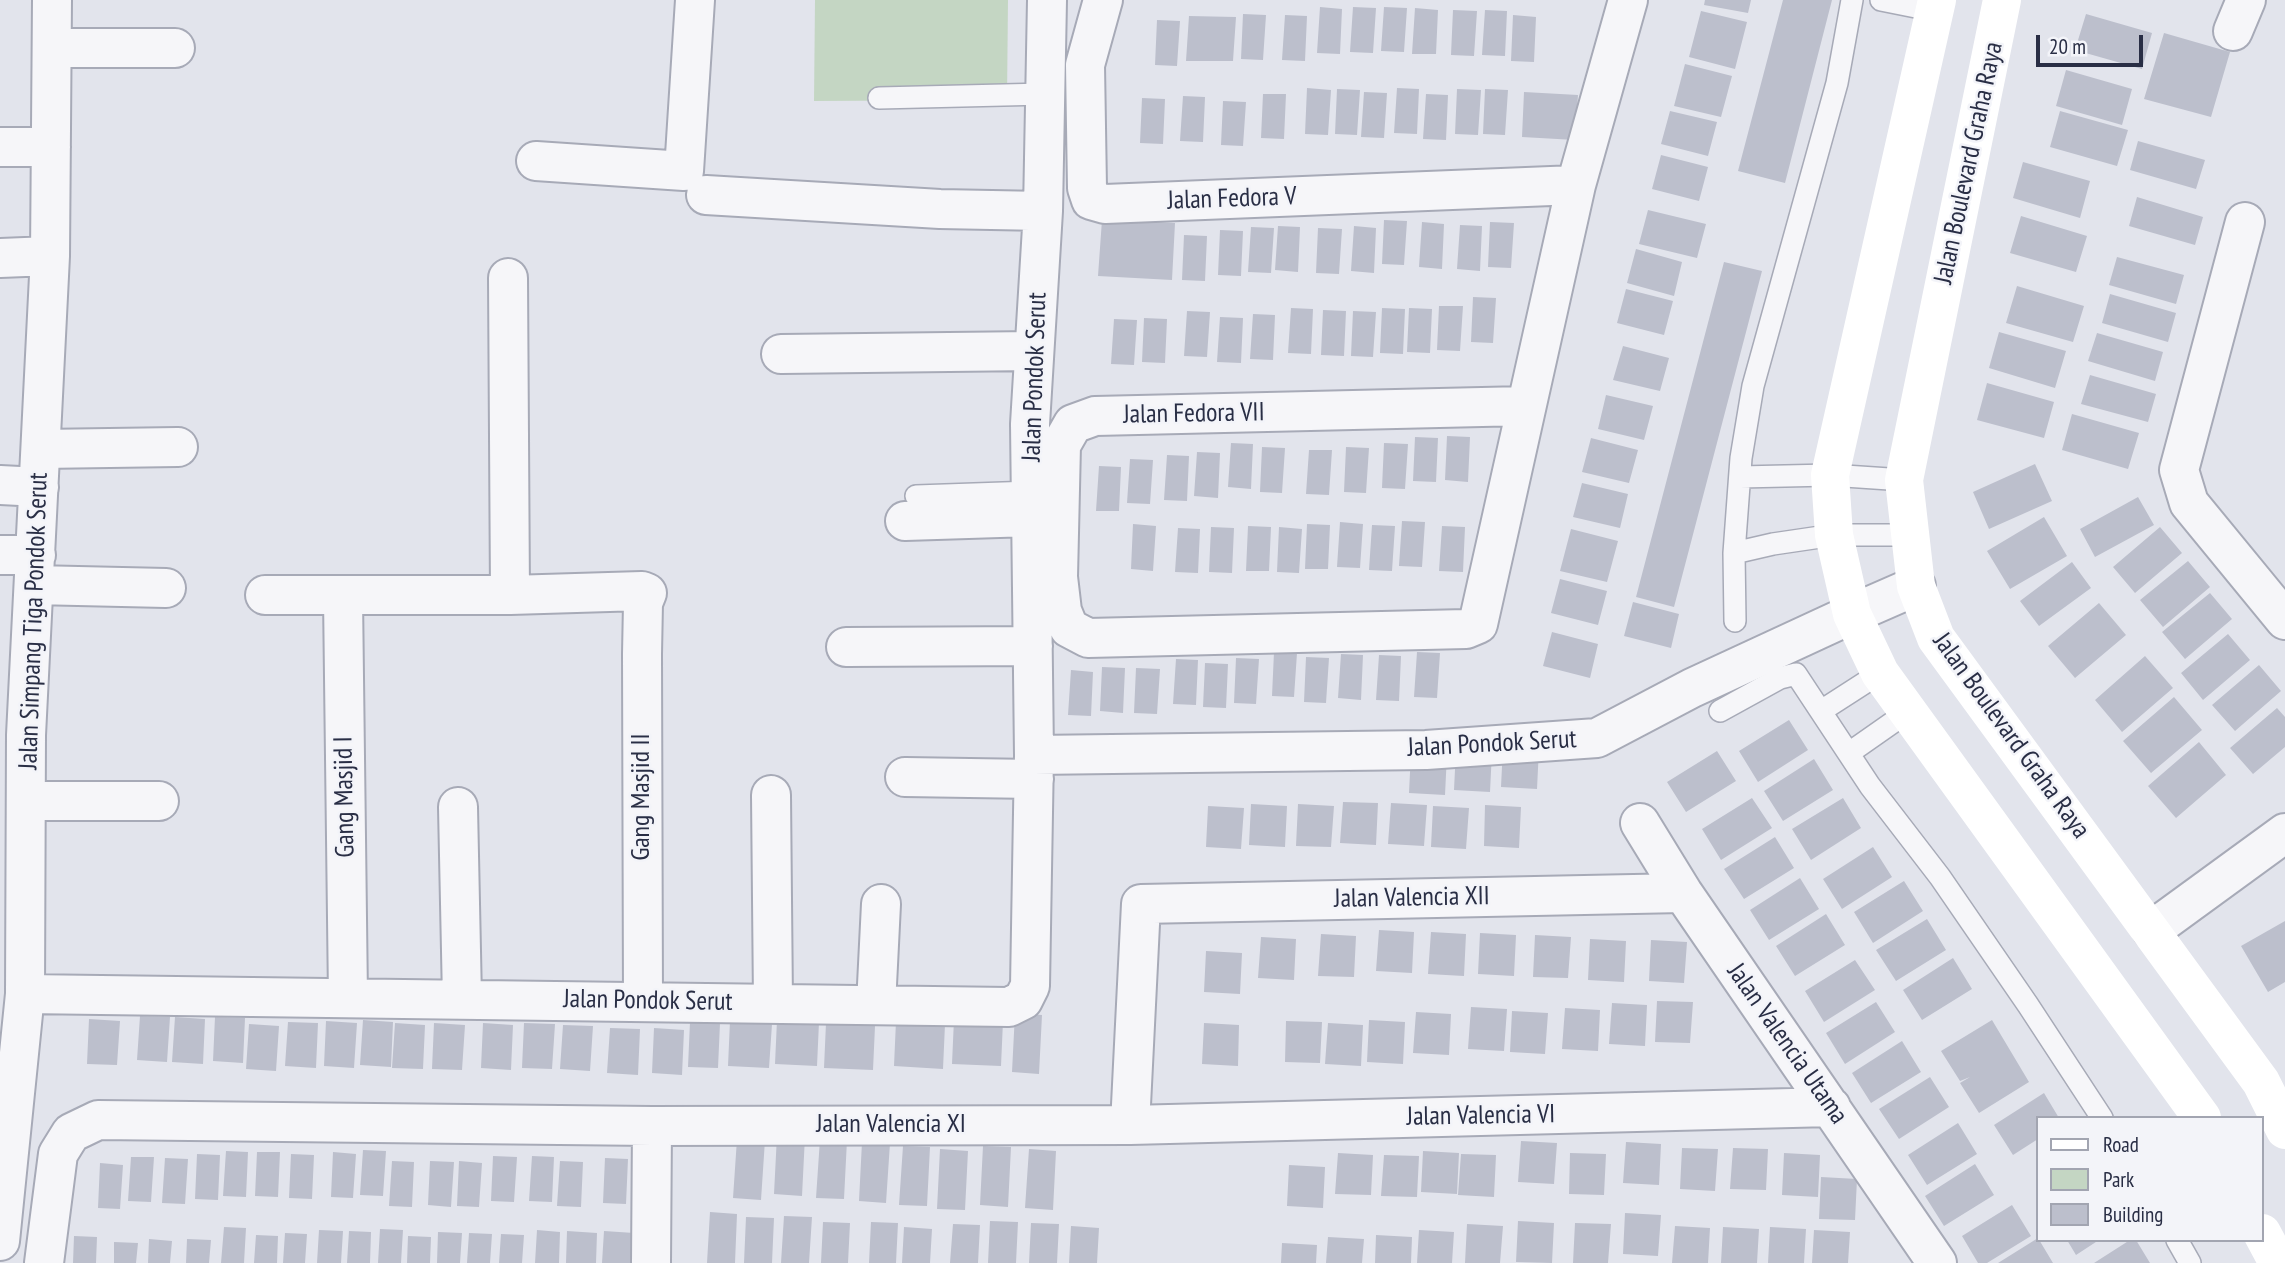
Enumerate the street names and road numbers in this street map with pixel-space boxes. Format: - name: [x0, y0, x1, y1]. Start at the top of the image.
- street label: Jalan Boulevard Graha Raya: [1928, 39, 2010, 287]
- street label: Jalan Fedora V: [1167, 181, 1297, 217]
- street label: Jalan Pondok Serut: [1016, 292, 1054, 462]
- street label: Jalan Fedora VII: [1123, 397, 1265, 431]
- street label: Jalan Simpang Tiga Pondok Serut: [13, 472, 55, 770]
- street label: Jalan Boulevard Graha Raya: [1926, 627, 2096, 845]
- street label: Jalan Pondok Serut: [1407, 724, 1577, 764]
- street label: Gang Masjid II: [626, 733, 658, 861]
- street label: Gang Masjid I: [328, 736, 362, 858]
- street label: Jalan Valencia XII: [1334, 881, 1490, 915]
- street label: Jalan Valencia Utama: [1720, 958, 1854, 1130]
- street label: Jalan Pondok Serut: [563, 984, 733, 1018]
- street label: Jalan Valencia VI: [1406, 1099, 1556, 1133]
- street label: Jalan Valencia XI: [816, 1109, 966, 1141]

